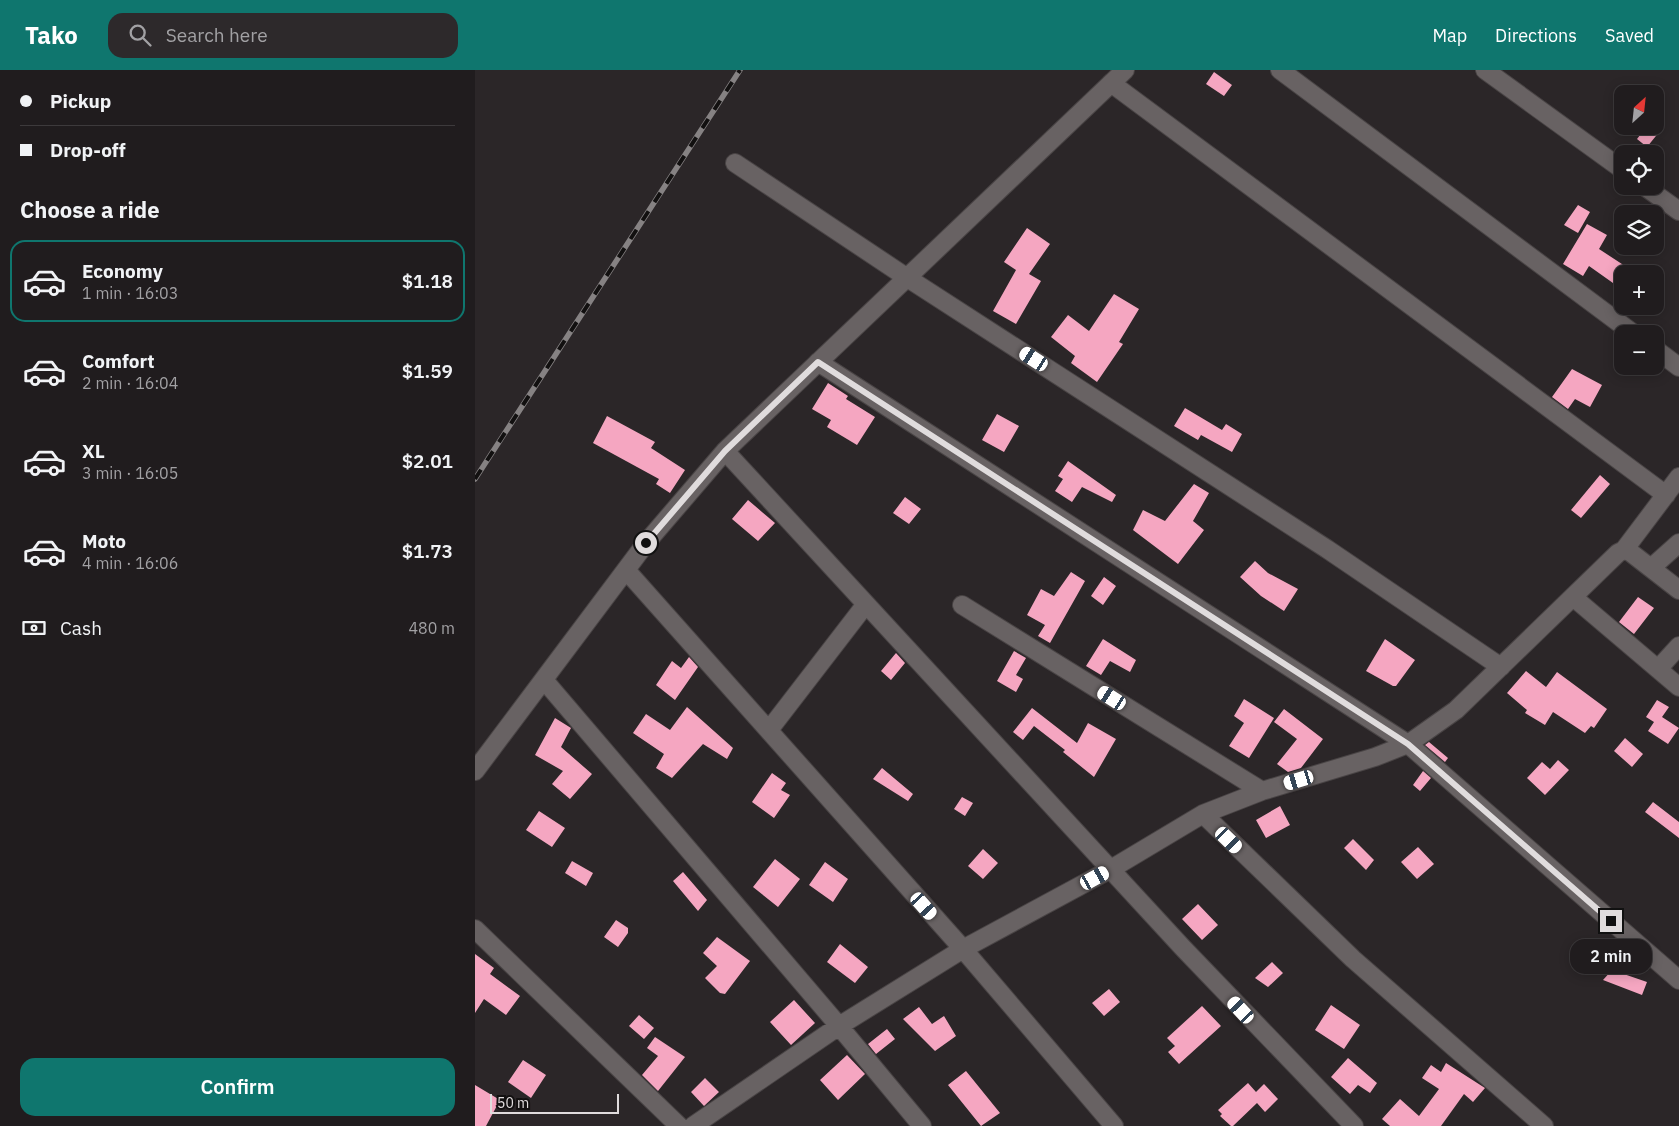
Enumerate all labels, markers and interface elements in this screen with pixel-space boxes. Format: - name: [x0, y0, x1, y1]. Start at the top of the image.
- search box: [108, 13, 458, 58]
- text: Tako: [25, 19, 78, 51]
- icon: search: [126, 21, 154, 49]
- text: Search here: [166, 23, 268, 47]
- text: Map: [1432, 24, 1467, 47]
- text: Directions: [1495, 24, 1577, 47]
- text: Saved: [1605, 24, 1654, 47]
- north arrow: [1614, 85, 1664, 135]
- map controls: [1614, 85, 1664, 375]
- text: Pickup: [50, 89, 111, 113]
- text: Drop-off: [50, 138, 126, 162]
- button: locate: [1614, 145, 1664, 195]
- text: Choose a ride: [20, 195, 160, 224]
- button: layers: [1614, 205, 1664, 255]
- icon: car: [22, 259, 67, 304]
- text: Economy: [82, 259, 163, 283]
- button: +: [1614, 265, 1664, 315]
- text: $1.18: [402, 269, 453, 293]
- text: 1 min · 16:03: [82, 283, 178, 303]
- button: −: [1614, 325, 1664, 375]
- car: [1017, 345, 1050, 373]
- icon: car: [22, 349, 67, 394]
- text: Comfort: [82, 349, 155, 373]
- text: $1.59: [402, 359, 453, 383]
- text: 2 min · 16:04: [82, 373, 178, 393]
- icon: car: [22, 439, 67, 484]
- text: XL: [82, 439, 105, 463]
- text: $2.01: [402, 449, 453, 473]
- text: 3 min · 16:05: [82, 463, 178, 483]
- icon: car: [22, 529, 67, 574]
- text: Moto: [82, 529, 126, 553]
- route start: [635, 532, 657, 554]
- text: $1.73: [402, 539, 453, 563]
- text: 4 min · 16:06: [82, 553, 178, 573]
- icon: cash: [20, 614, 48, 642]
- text: Cash: [60, 616, 102, 640]
- text: 480 m: [408, 618, 455, 638]
- car: [1095, 684, 1128, 712]
- car: [1282, 768, 1315, 792]
- car: [1213, 824, 1245, 856]
- car: [1078, 864, 1111, 892]
- car: [908, 890, 939, 922]
- route end: [1600, 910, 1622, 932]
- callout: 2 min: [1570, 938, 1652, 974]
- text: 2 min: [1590, 946, 1632, 966]
- car: [1225, 994, 1256, 1026]
- button: Confirm: [20, 1058, 455, 1116]
- scale bar: [490, 1091, 619, 1114]
- text: 50 m: [497, 1094, 529, 1112]

